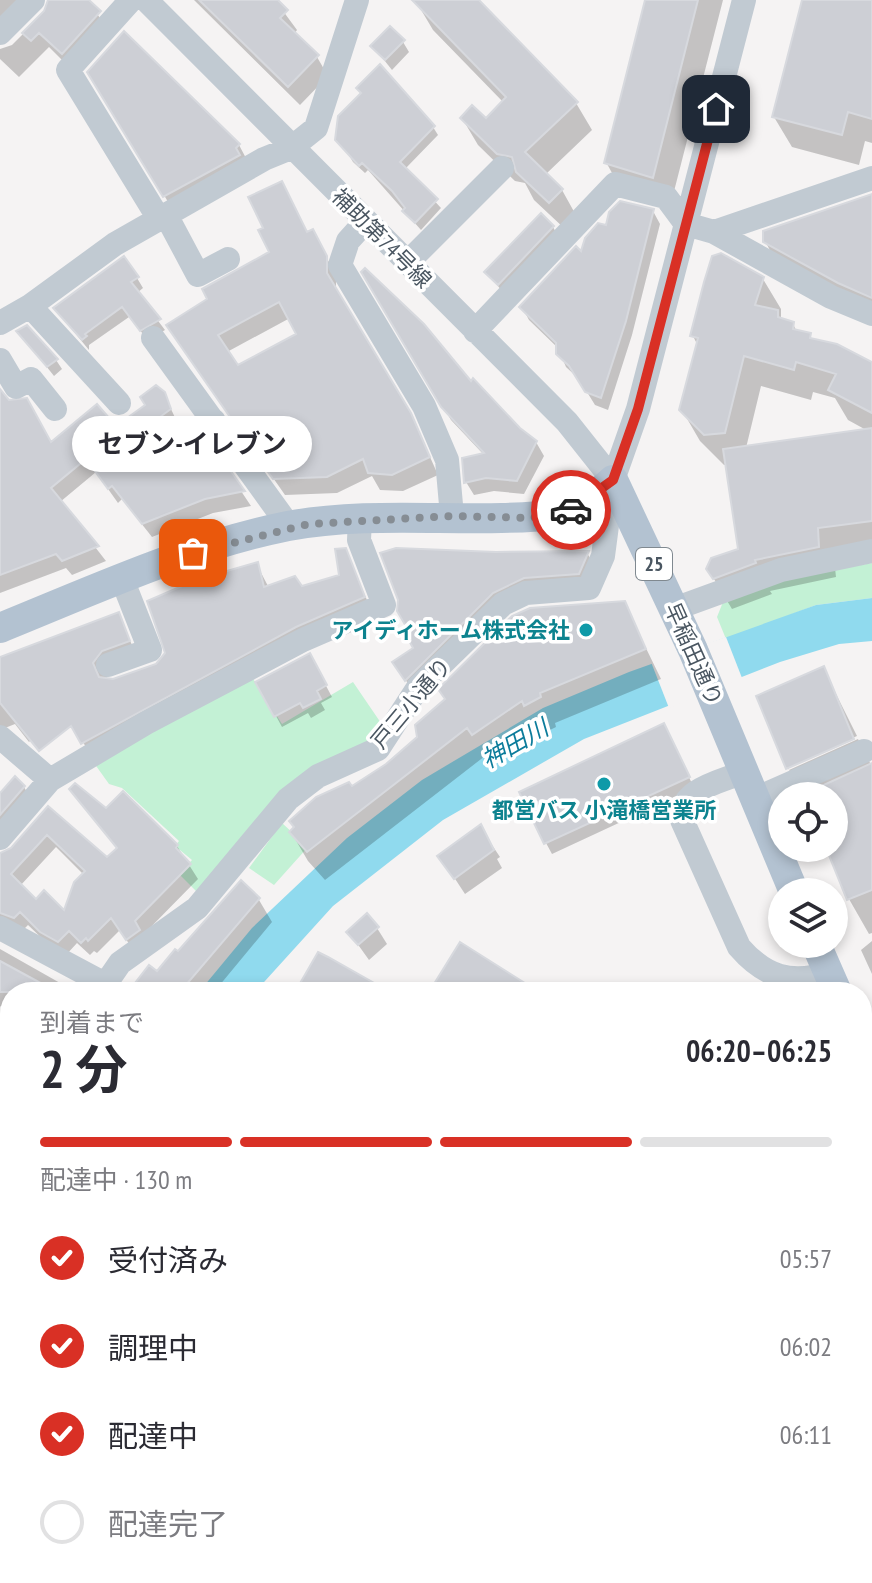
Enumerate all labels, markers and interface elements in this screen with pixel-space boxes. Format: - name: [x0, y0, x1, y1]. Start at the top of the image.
- pin: [682, 75, 750, 143]
- icon: home: [694, 87, 738, 131]
- street label: 補助第74号線: [326, 182, 438, 294]
- callout: セブン-イレブン: [73, 417, 313, 473]
- text: セブン-イレブン: [97, 427, 287, 460]
- courier: [531, 470, 611, 550]
- icon: car: [549, 488, 593, 532]
- pin: [159, 519, 227, 587]
- icon: bag: [171, 531, 215, 575]
- road number: 25: [636, 548, 672, 580]
- street label: 早稲田通り: [659, 598, 729, 710]
- place label: アイディホーム株式会社: [331, 616, 570, 644]
- marker: アイディホーム株式会社: [577, 621, 595, 639]
- street label: 戸三小通り: [365, 652, 457, 754]
- water label: 神田川: [476, 711, 556, 775]
- marker: 都営バス 小滝橋営業所: [595, 775, 613, 793]
- map controls: [768, 782, 848, 958]
- button: locate: [768, 782, 848, 862]
- place label: 都営バス 小滝橋営業所: [492, 796, 716, 824]
- button: layers: [768, 878, 848, 958]
- text: 到着まで: [40, 1006, 144, 1039]
- text: 06:20–06:25: [686, 1031, 832, 1070]
- text: 2 分: [40, 1035, 128, 1102]
- text: 配達中 · 130 m: [40, 1163, 192, 1196]
- icon: check: [40, 1236, 84, 1280]
- text: 受付済み: [108, 1240, 228, 1279]
- text: 05:57: [780, 1242, 832, 1275]
- icon: check: [40, 1324, 84, 1368]
- text: 調理中: [108, 1328, 198, 1367]
- text: 06:02: [780, 1330, 832, 1363]
- icon: check: [40, 1412, 84, 1456]
- text: 配達中: [108, 1416, 198, 1455]
- text: 06:11: [780, 1418, 832, 1451]
- text: 配達完了: [108, 1504, 228, 1543]

